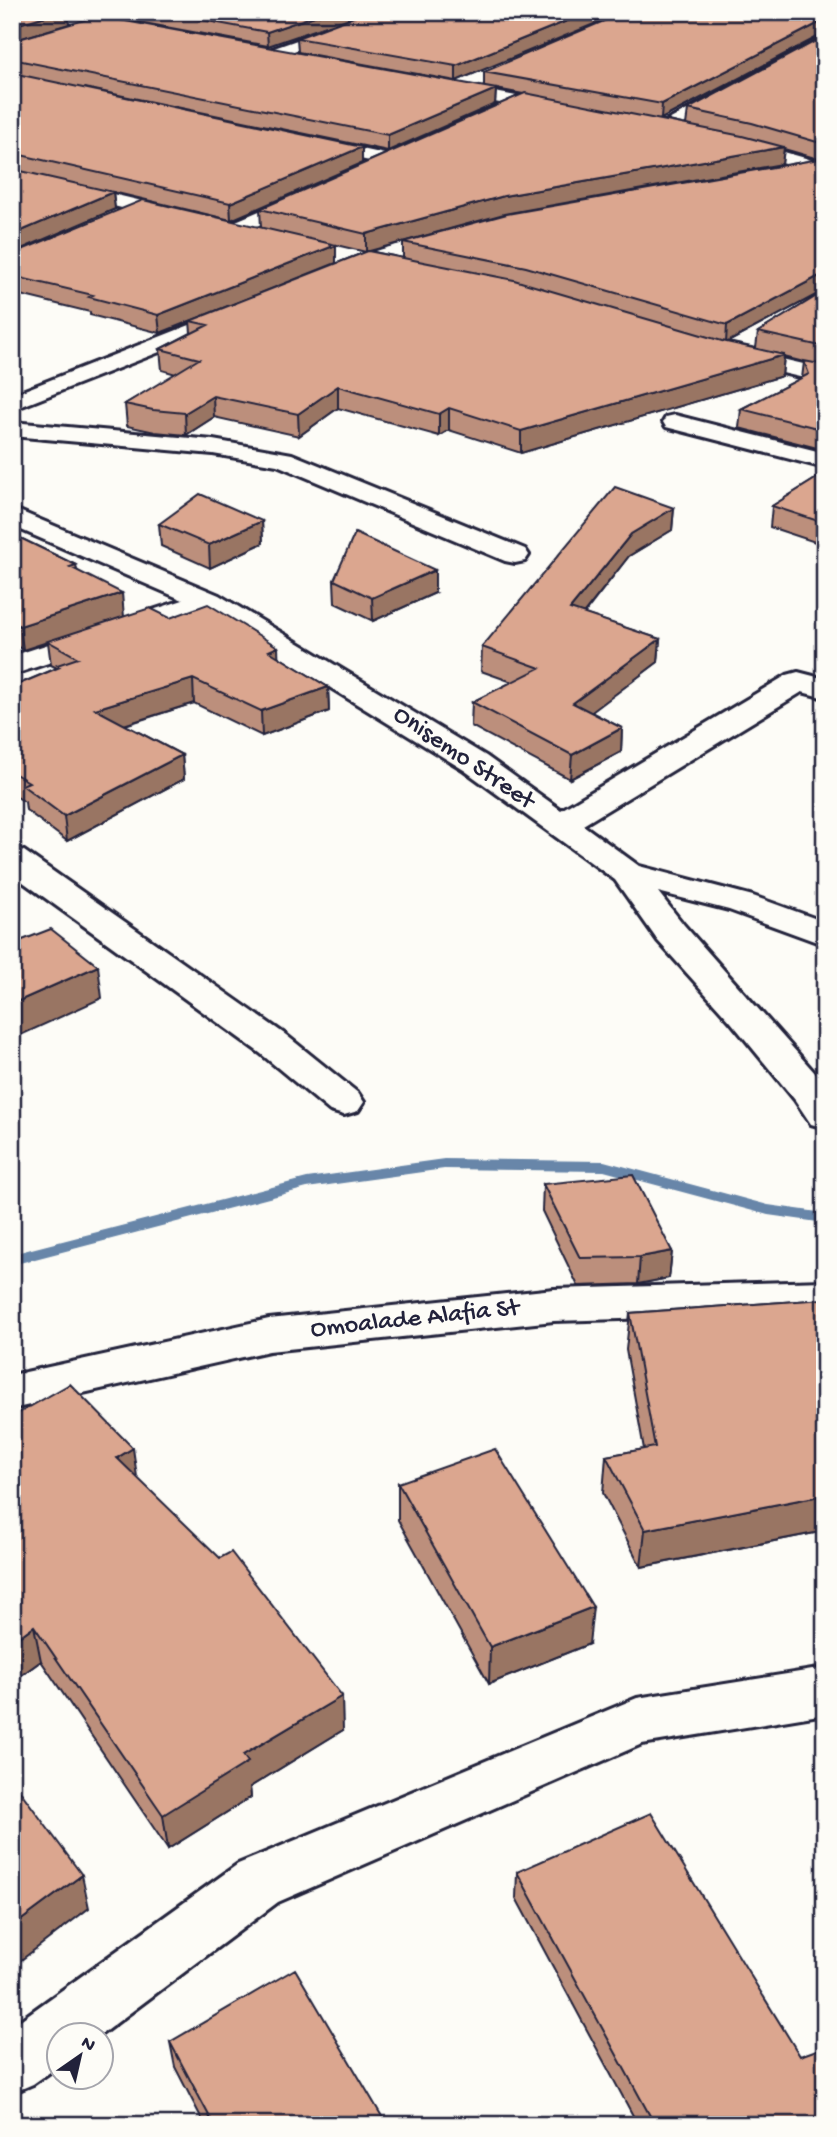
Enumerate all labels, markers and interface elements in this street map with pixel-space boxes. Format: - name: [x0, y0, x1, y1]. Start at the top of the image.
- street label: Onisemo Street: [386, 700, 542, 819]
- street label: Omoalade Alafia St: [309, 1293, 523, 1346]
- north arrow: [46, 2022, 116, 2092]
- text: N: [76, 2032, 99, 2058]

